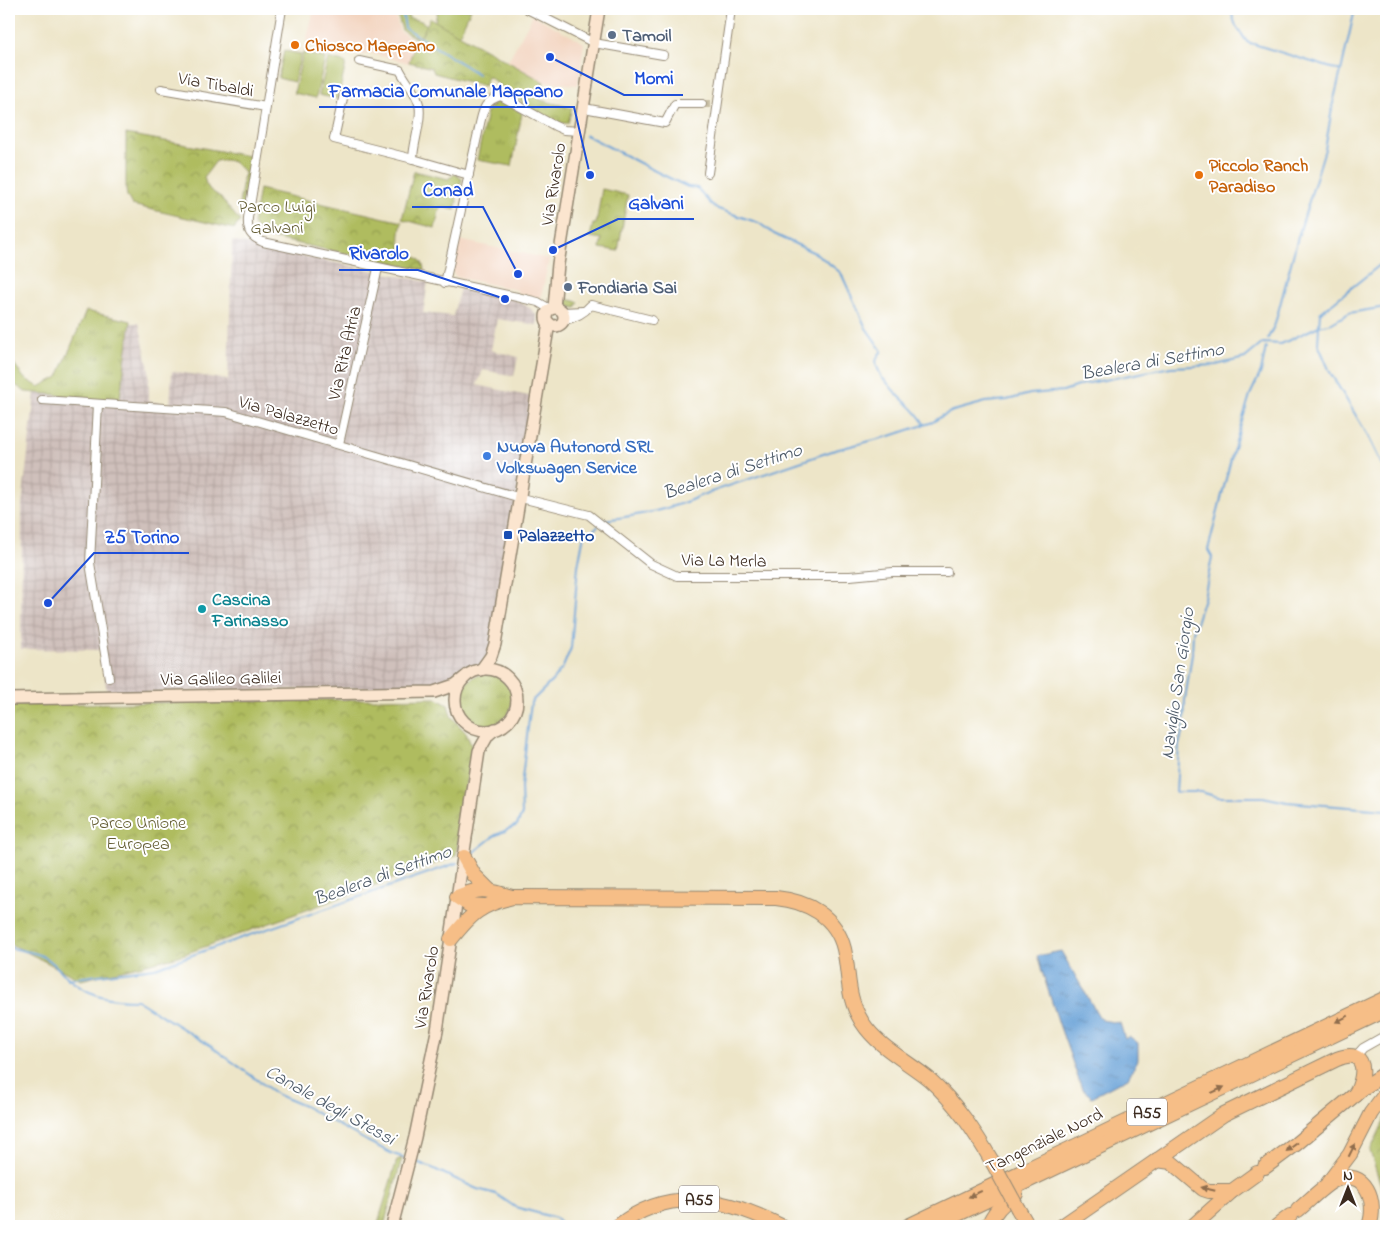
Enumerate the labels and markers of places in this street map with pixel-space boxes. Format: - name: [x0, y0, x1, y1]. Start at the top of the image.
- place label: Tamoil: [622, 24, 672, 50]
- marker: Tamoil: [606, 29, 618, 41]
- place label: Chiosco Mappano: [305, 34, 435, 60]
- marker: Chiosco Mappano: [289, 39, 301, 51]
- callout: Momi: [624, 61, 683, 95]
- callout: Farmacia Comunale Mappano: [319, 73, 574, 107]
- place label: Piccolo Ranch Paradiso: [1209, 154, 1309, 201]
- marker: Piccolo Ranch Paradiso: [1193, 169, 1205, 181]
- callout: Conad: [412, 173, 483, 207]
- callout: Galvani: [618, 185, 694, 219]
- callout: Rivarolo: [339, 236, 418, 270]
- place label: Fondiaria Sai: [577, 276, 677, 302]
- marker: Fondiaria Sai: [562, 281, 574, 293]
- place label: Nuova Autonord SRL Volkswagen Service: [496, 435, 654, 483]
- marker: Nuova Autonord SRL Volkswagen Service: [481, 450, 493, 462]
- callout: Z5 Torino: [94, 519, 189, 553]
- place label: Palazzetto: [518, 524, 594, 550]
- marker: Palazzetto: [502, 529, 514, 541]
- place label: Cascina Farinasso: [211, 588, 288, 635]
- marker: Cascina Farinasso: [196, 603, 208, 615]

